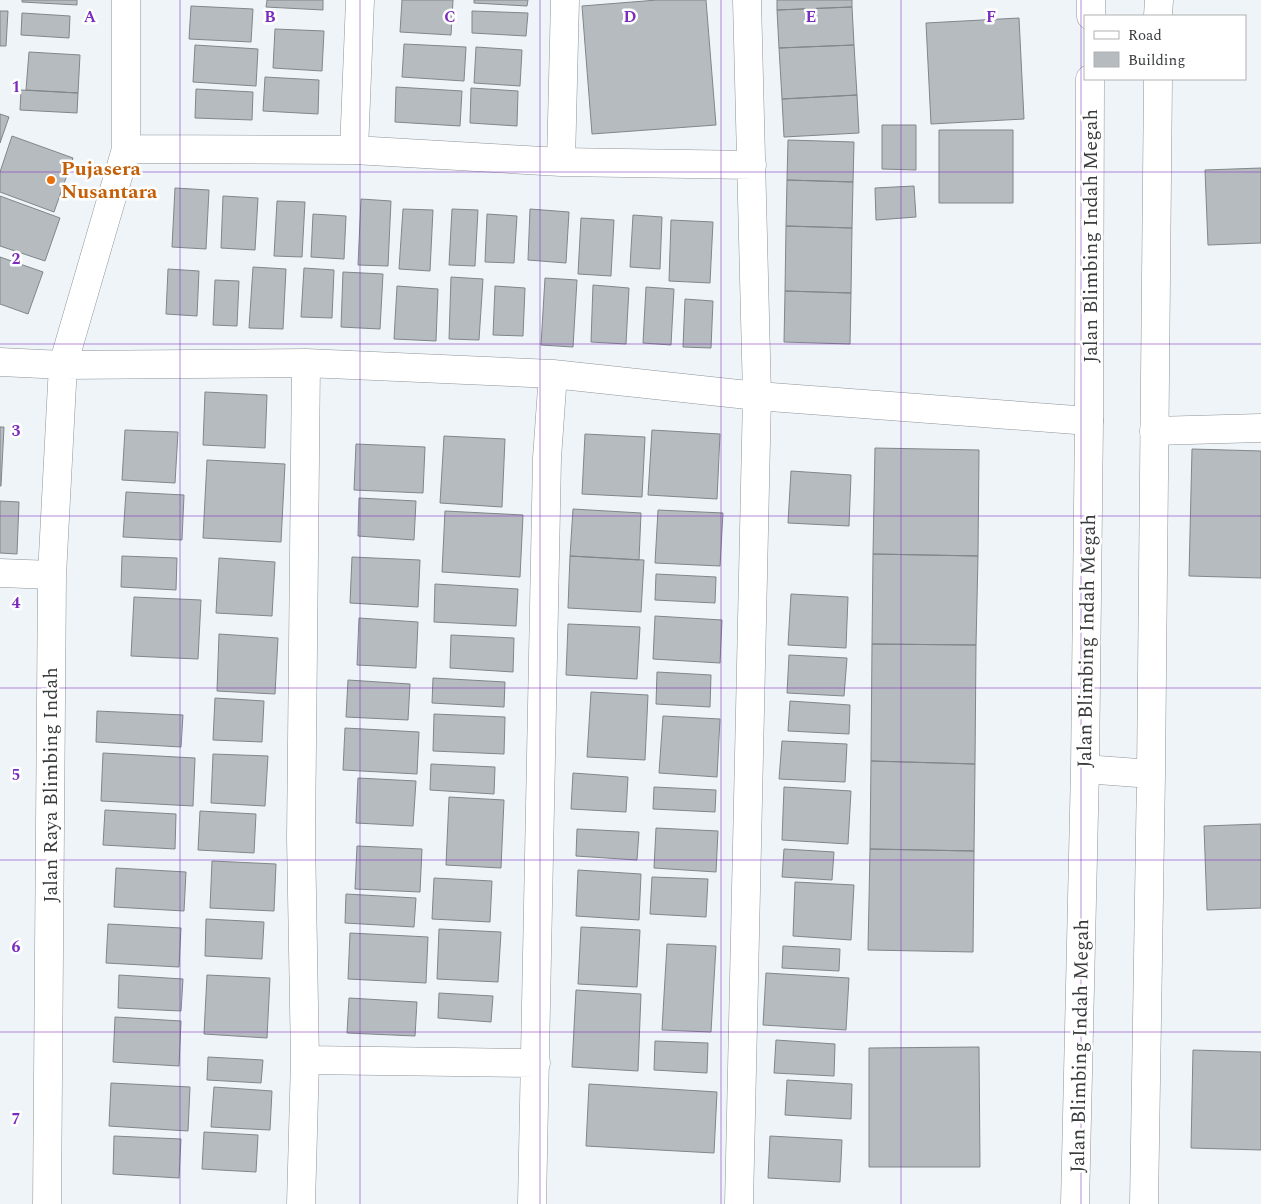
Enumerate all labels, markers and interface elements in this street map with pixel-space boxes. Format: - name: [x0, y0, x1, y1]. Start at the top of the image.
- text: A: [84, 5, 97, 29]
- text: B: [264, 5, 276, 29]
- text: C: [444, 5, 456, 29]
- text: D: [624, 5, 637, 29]
- text: E: [806, 5, 816, 29]
- text: F: [986, 5, 996, 29]
- legend: [1084, 15, 1246, 80]
- text: Road: [1128, 24, 1162, 47]
- text: Building: [1128, 49, 1185, 72]
- text: 1: [12, 75, 20, 99]
- street label: Jalan Blimbing Indah Megah: [1076, 109, 1106, 363]
- place label: Pujasera Nusantara: [61, 154, 158, 207]
- marker: Pujasera Nusantara: [45, 174, 57, 186]
- text: 2: [12, 247, 21, 271]
- text: 3: [12, 419, 21, 443]
- street label: Jalan Blimbing Indah Megah: [1070, 514, 1104, 768]
- text: 4: [12, 591, 21, 615]
- street label: Jalan Raya Blimbing Indah: [36, 667, 66, 903]
- text: 5: [12, 763, 20, 787]
- street label: Jalan Blimbing Indah Megah: [1063, 919, 1097, 1173]
- text: 6: [12, 935, 21, 959]
- text: 7: [12, 1107, 21, 1131]

